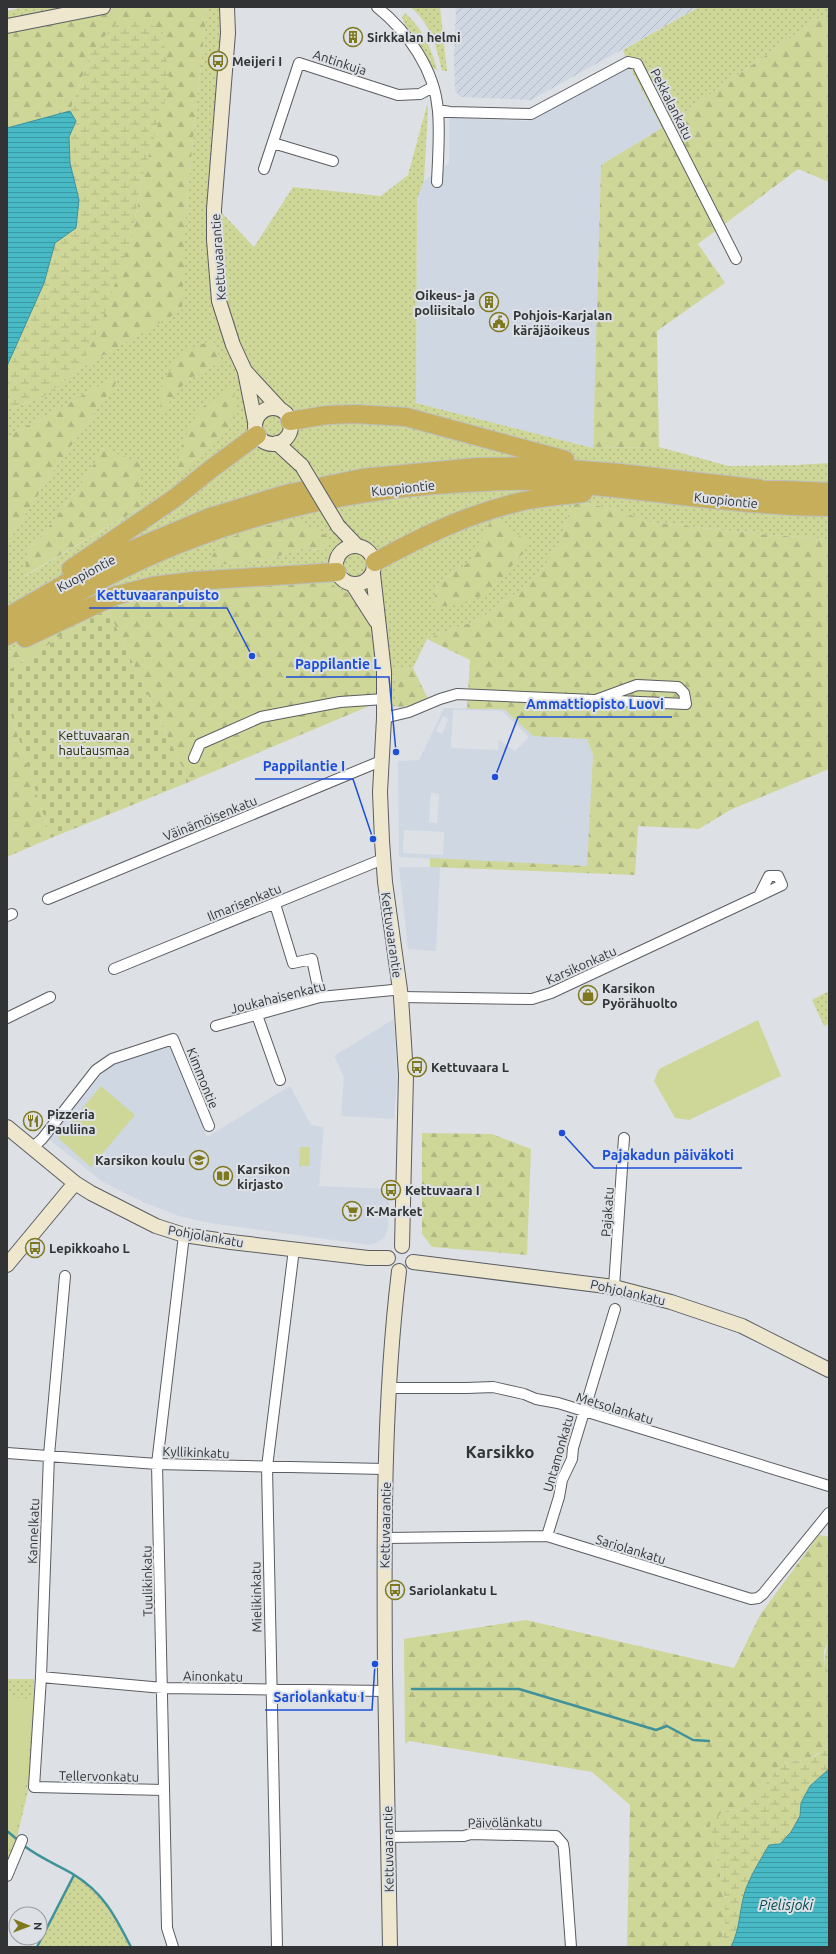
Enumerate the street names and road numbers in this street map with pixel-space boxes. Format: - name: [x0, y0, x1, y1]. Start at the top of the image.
- street label: Antinkuja: [311, 47, 369, 77]
- street label: Pekkalankatu: [648, 66, 696, 142]
- street label: Kettuvaarantie: [208, 213, 228, 301]
- street label: Kuopiontie: [370, 478, 436, 498]
- street label: Kuopiontie: [693, 490, 759, 510]
- street label: Kuopiontie: [54, 552, 118, 594]
- street label: Väinämöisenkatu: [161, 793, 259, 843]
- street label: Ilmarisenkatu: [205, 881, 283, 923]
- street label: Kettuvaarantie: [379, 891, 405, 979]
- street label: Karsikonkatu: [544, 943, 618, 987]
- street label: Joukahaisenkatu: [229, 978, 327, 1016]
- street label: Kimmontie: [184, 1046, 222, 1110]
- street label: Pajakatu: [598, 1187, 616, 1237]
- street label: Pohjolankatu: [167, 1222, 245, 1250]
- street label: Pohjolankatu: [589, 1277, 667, 1307]
- street label: Metsolankatu: [575, 1390, 655, 1426]
- street label: Untamonkatu: [540, 1413, 576, 1493]
- street label: Kyllikinkatu: [162, 1444, 230, 1460]
- street label: Kettuvaarantie: [377, 1482, 393, 1568]
- street label: Kannelkatu: [25, 1498, 41, 1564]
- street label: Sariolankatu: [594, 1532, 668, 1566]
- street label: Tuulikinkatu: [139, 1545, 155, 1617]
- street label: Mielikinkatu: [248, 1561, 264, 1633]
- street label: Ainonkatu: [183, 1668, 243, 1684]
- street label: Tellervonkatu: [59, 1768, 139, 1784]
- street label: Kettuvaarantie: [380, 1806, 396, 1892]
- street label: Päivölänkatu: [468, 1814, 542, 1830]

